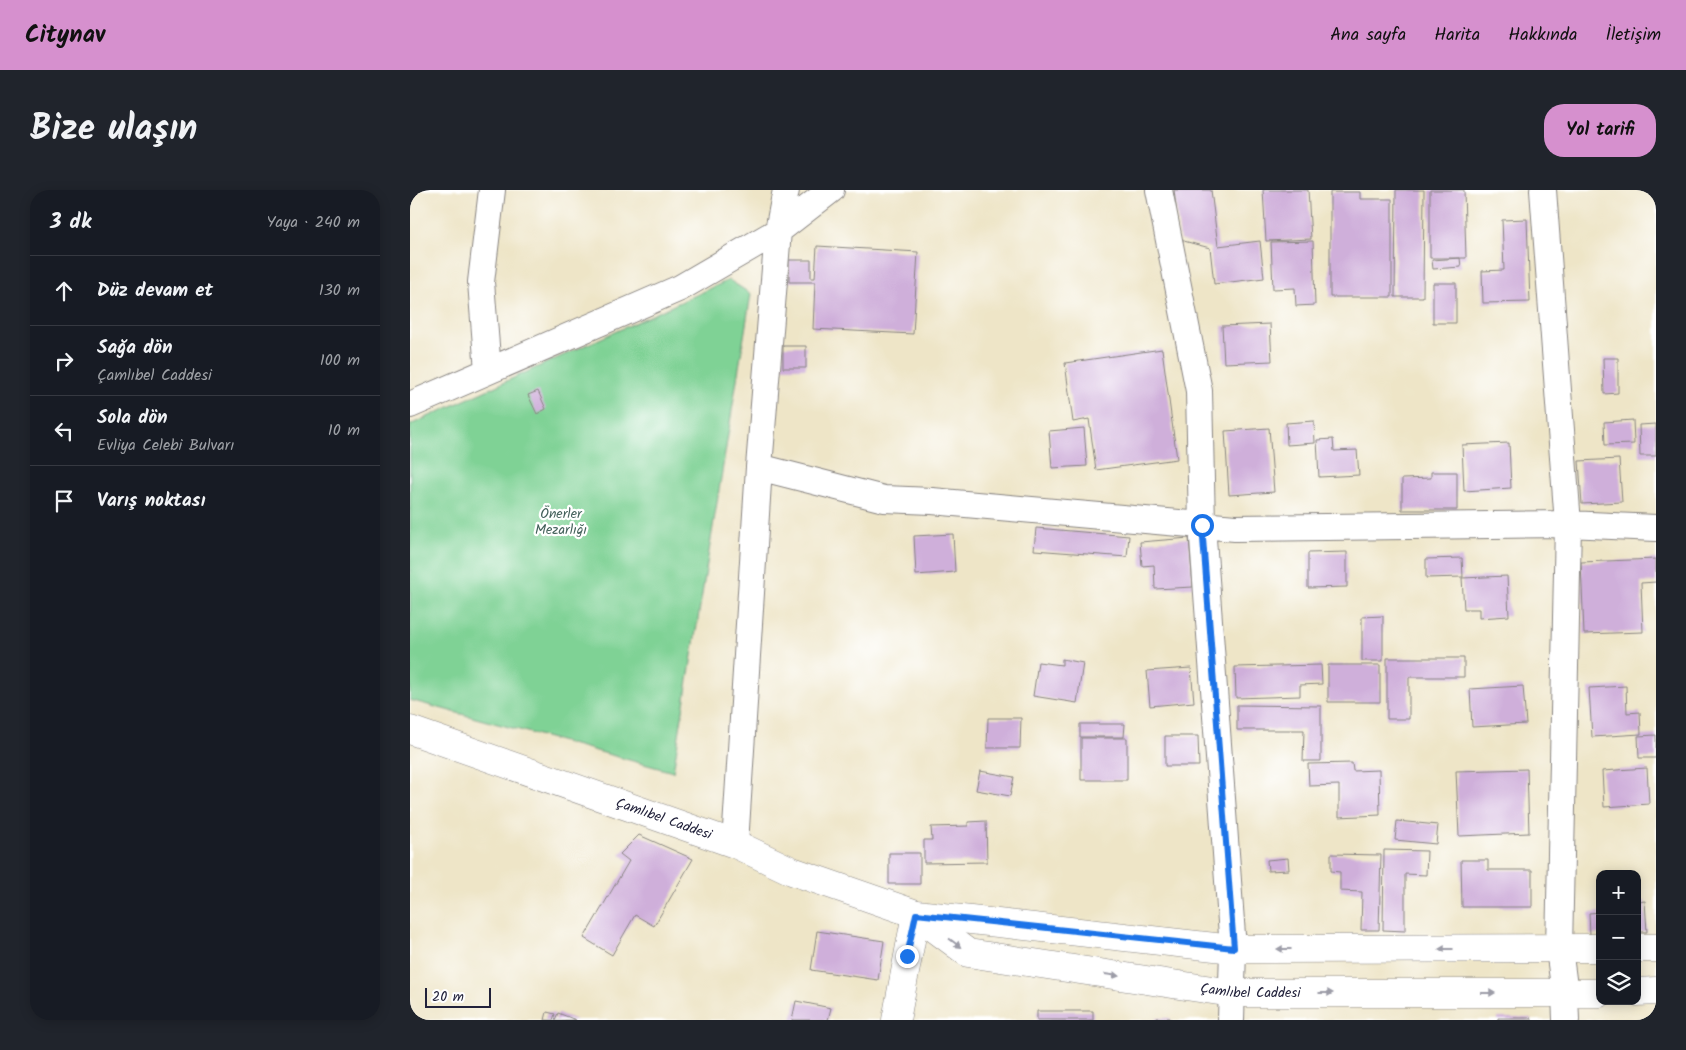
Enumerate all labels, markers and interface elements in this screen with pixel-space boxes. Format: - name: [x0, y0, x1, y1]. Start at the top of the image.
- text: Citynav: [25, 16, 105, 55]
- text: Ana sayfa: [1330, 21, 1406, 50]
- text: Harita: [1434, 21, 1480, 50]
- text: Hakkında: [1508, 21, 1577, 50]
- text: İletişim: [1605, 21, 1661, 50]
- text: Bize ulaşın: [30, 102, 197, 158]
- button: Yol tarifi: [1544, 104, 1656, 157]
- text: 3 dk: [50, 206, 91, 239]
- text: Yaya · 240 m: [266, 210, 360, 235]
- text: Düz devam et: [97, 276, 213, 306]
- icon: ahead: [50, 277, 78, 305]
- text: 130 m: [319, 278, 360, 303]
- text: Sağa dön: [97, 333, 173, 363]
- icon: right: [50, 347, 78, 375]
- text: 100 m: [320, 348, 360, 373]
- text: Çamlıbel Caddesi: [97, 363, 212, 388]
- text: Sola dön: [97, 403, 168, 433]
- icon: left: [50, 417, 78, 445]
- text: 10 m: [328, 418, 360, 443]
- text: Evliya Celebi Bulvarı: [97, 433, 234, 458]
- text: Varış noktası: [97, 486, 205, 516]
- icon: arrive: [50, 487, 78, 515]
- park label: Önerler Mezarlığı: [535, 503, 587, 541]
- route start: [1191, 514, 1214, 537]
- street label: Çamlıbel Caddesi: [613, 792, 716, 846]
- map controls: [1596, 870, 1641, 1005]
- button: +: [1596, 870, 1641, 915]
- button: −: [1596, 915, 1641, 960]
- one-way arrow: [948, 938, 962, 948]
- route end: [896, 945, 919, 968]
- one-way arrow: [1275, 945, 1291, 953]
- one-way arrow: [1438, 945, 1454, 953]
- button: layers: [1596, 960, 1641, 1005]
- one-way arrow: [1104, 971, 1120, 979]
- street label: Çamlıbel Caddesi: [1199, 977, 1301, 1004]
- scale bar: [425, 985, 491, 1008]
- text: 20 m: [432, 986, 464, 1008]
- one-way arrow: [1318, 989, 1334, 997]
- one-way arrow: [1480, 989, 1496, 997]

